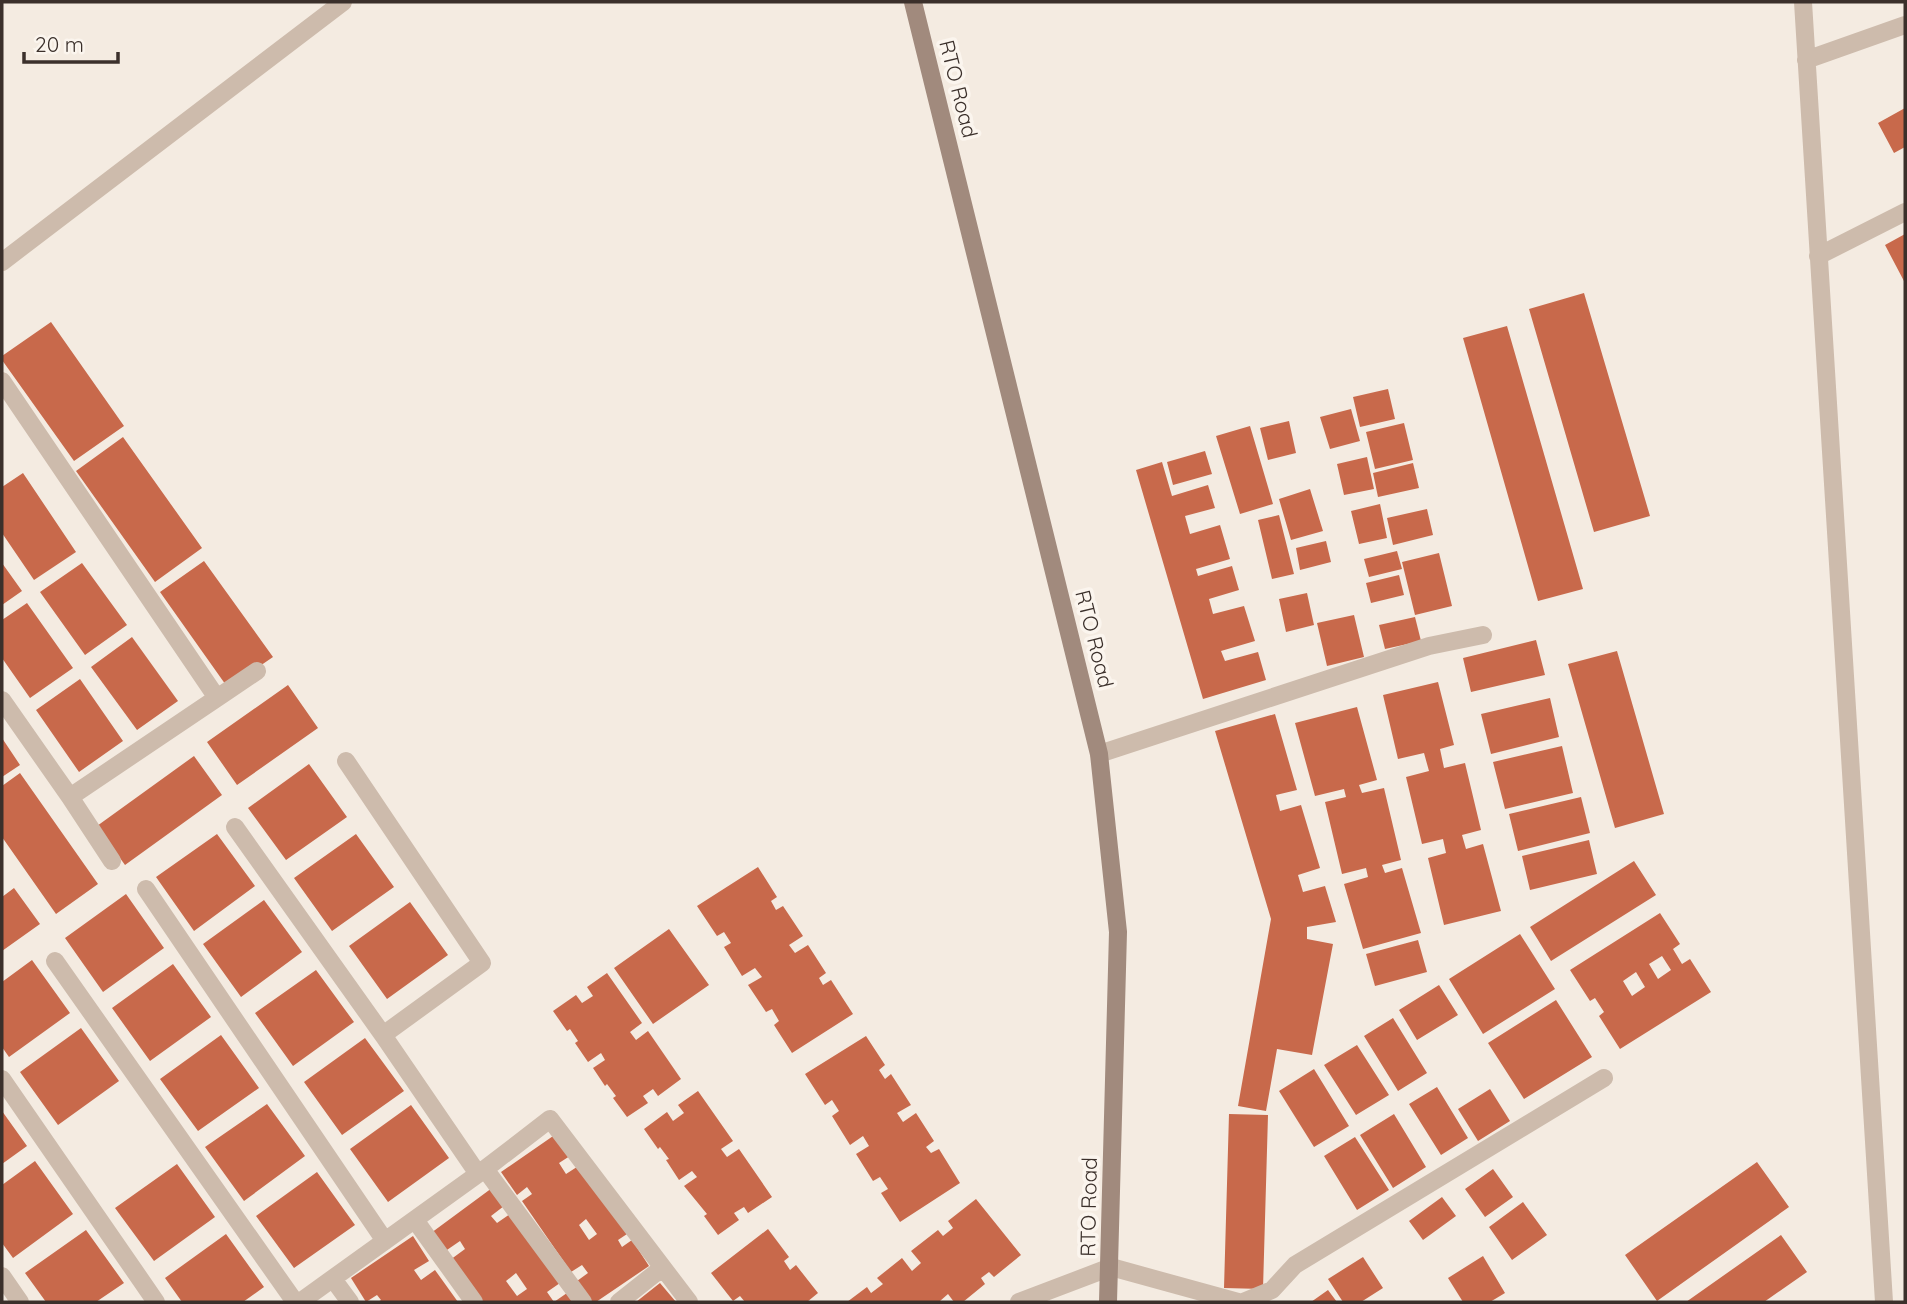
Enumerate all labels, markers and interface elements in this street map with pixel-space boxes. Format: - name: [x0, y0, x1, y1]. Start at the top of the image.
- scale bar: [24, 21, 119, 65]
- text: 20 m: [35, 31, 84, 57]
- street label: RTO Road: [934, 37, 984, 140]
- street label: RTO Road: [1070, 587, 1120, 690]
- street label: RTO Road: [1074, 1157, 1102, 1257]

